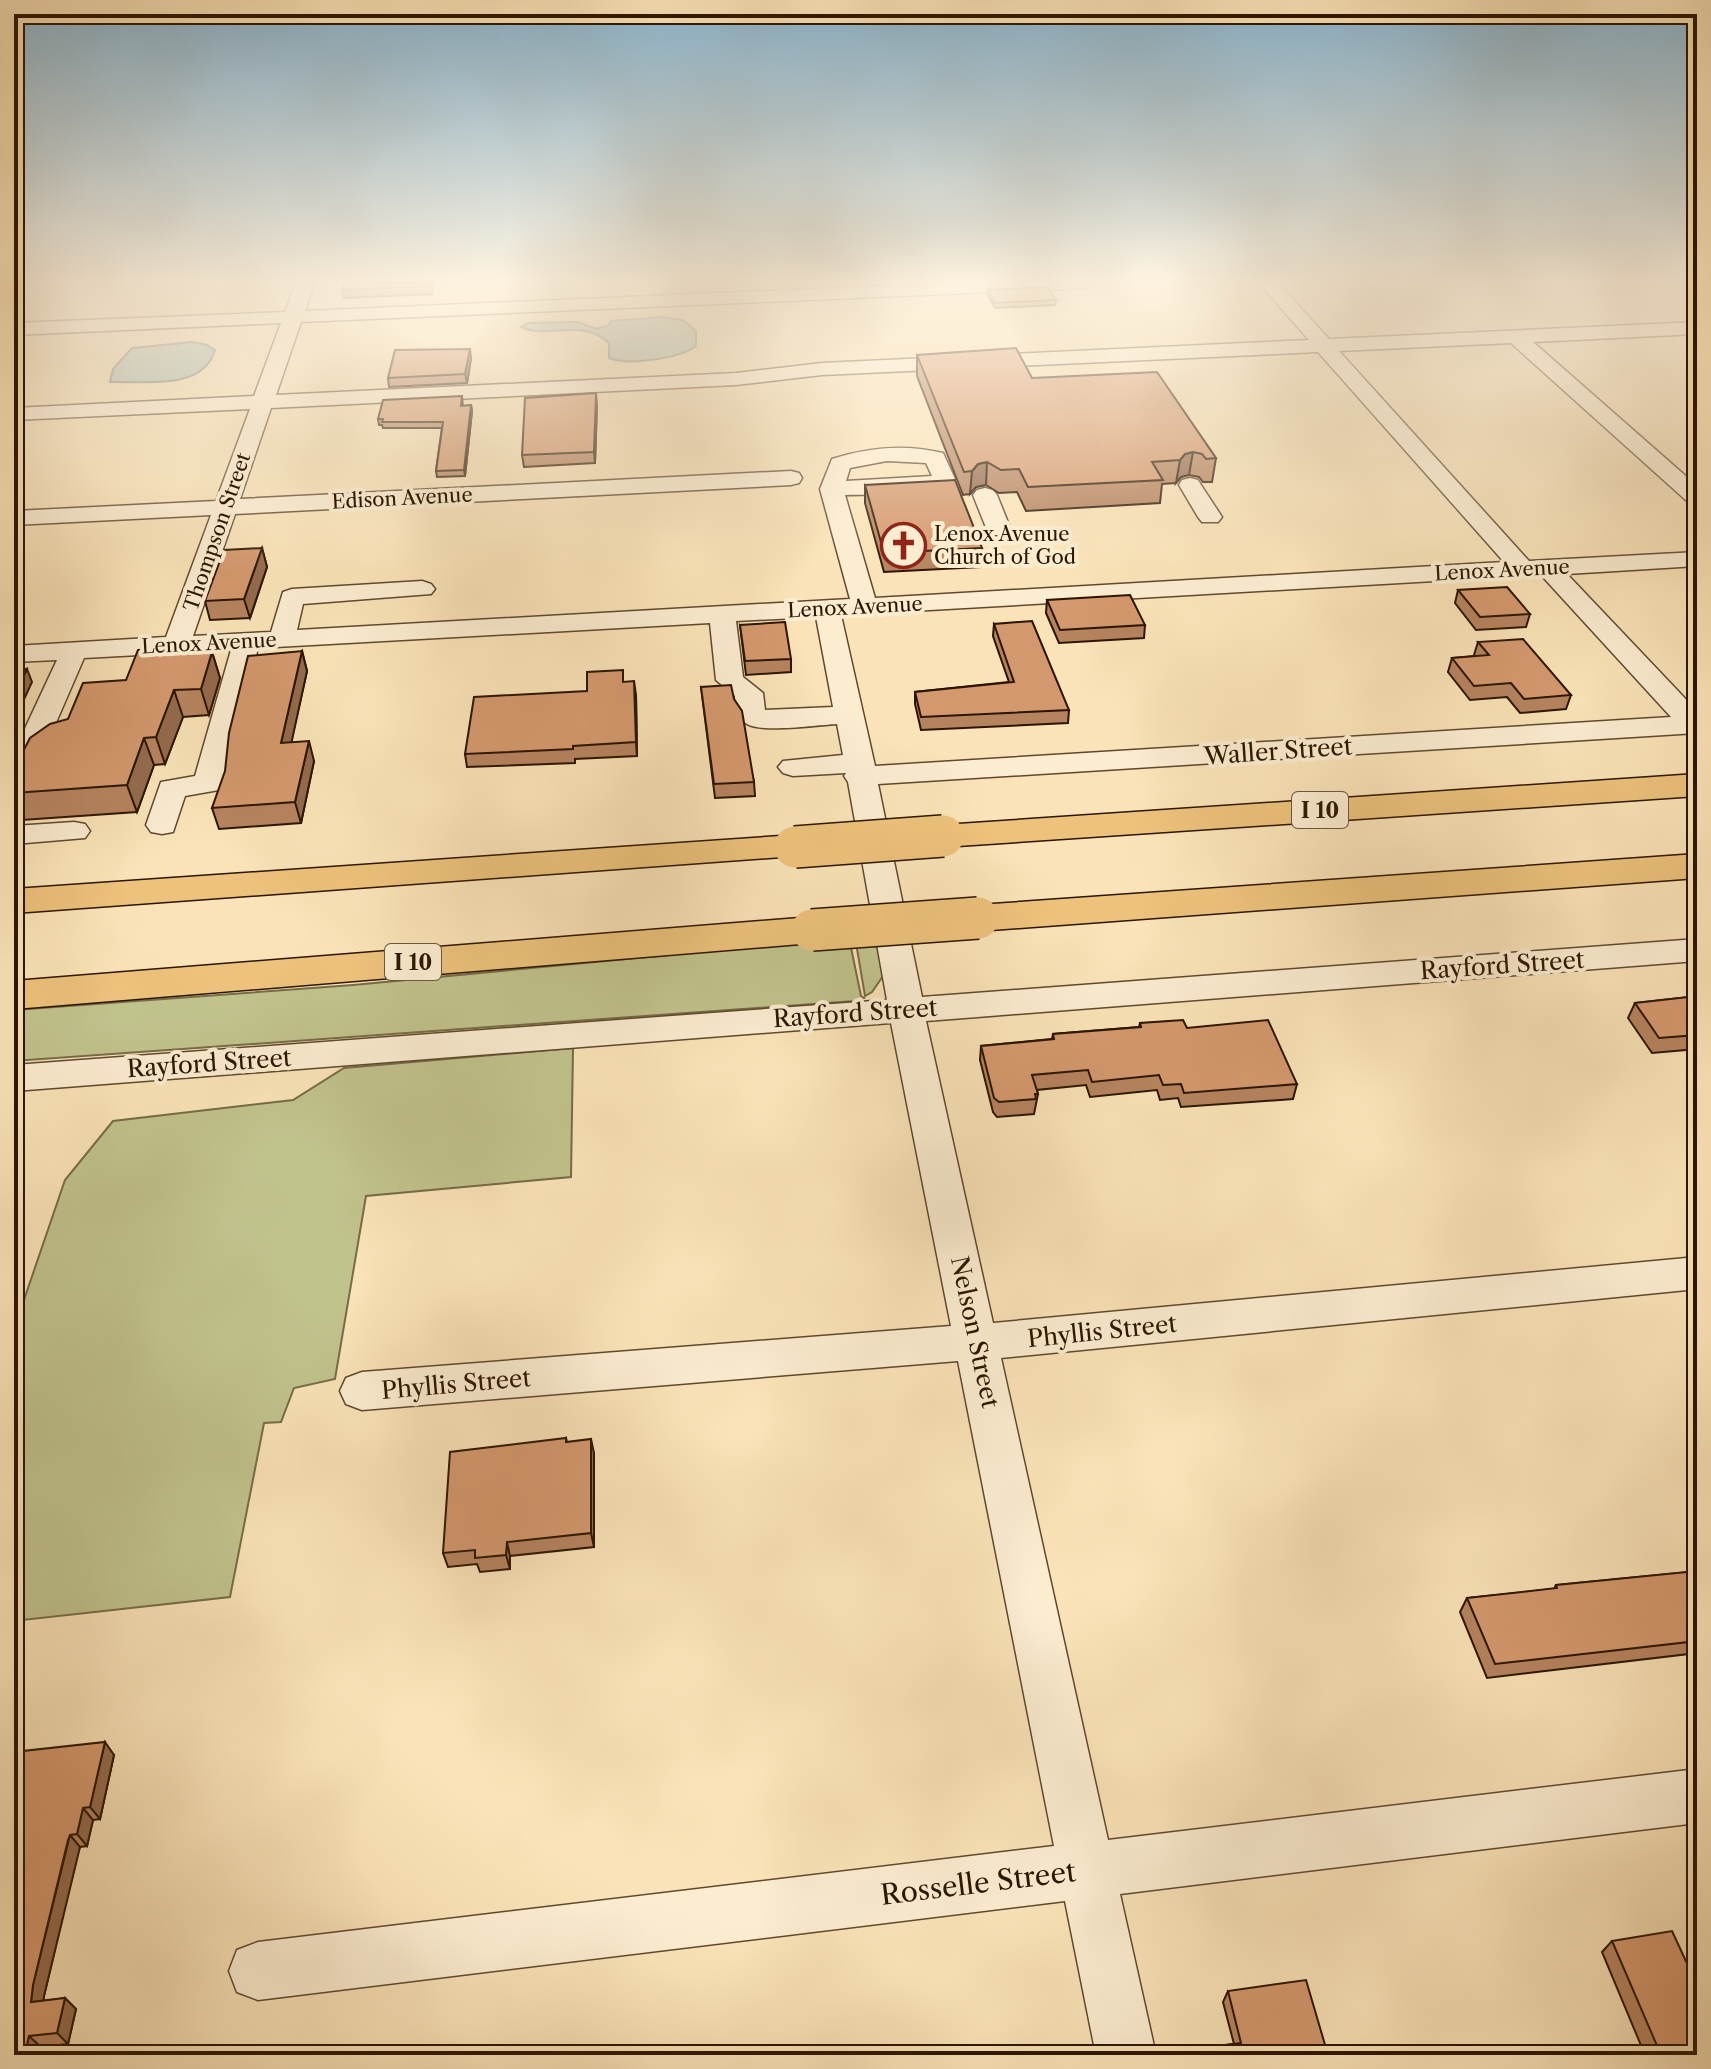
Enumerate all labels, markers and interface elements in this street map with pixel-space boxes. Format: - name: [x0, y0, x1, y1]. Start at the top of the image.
- street label: Thompson Street: [179, 450, 255, 614]
- street label: Edison Avenue: [331, 482, 473, 514]
- church icon: Lenox Avenue Church of God: [879, 522, 927, 570]
- place label: Lenox Avenue Church of God: [934, 522, 1076, 569]
- street label: Lenox Avenue: [1434, 554, 1570, 586]
- street label: Lenox Avenue: [787, 591, 923, 623]
- street label: Lenox Avenue: [141, 627, 277, 659]
- street label: Waller Street: [1202, 731, 1354, 771]
- road number: I 10: [1292, 792, 1348, 828]
- road number: I 10: [385, 944, 441, 980]
- street label: Rayford Street: [1419, 945, 1586, 985]
- street label: Rayford Street: [772, 993, 939, 1033]
- street label: Rayford Street: [126, 1043, 293, 1083]
- street label: Nelson Street: [945, 1253, 1005, 1411]
- street label: Phyllis Street: [1026, 1309, 1179, 1353]
- street label: Phyllis Street: [380, 1363, 532, 1405]
- street label: Rosselle Street: [878, 1854, 1078, 1912]

